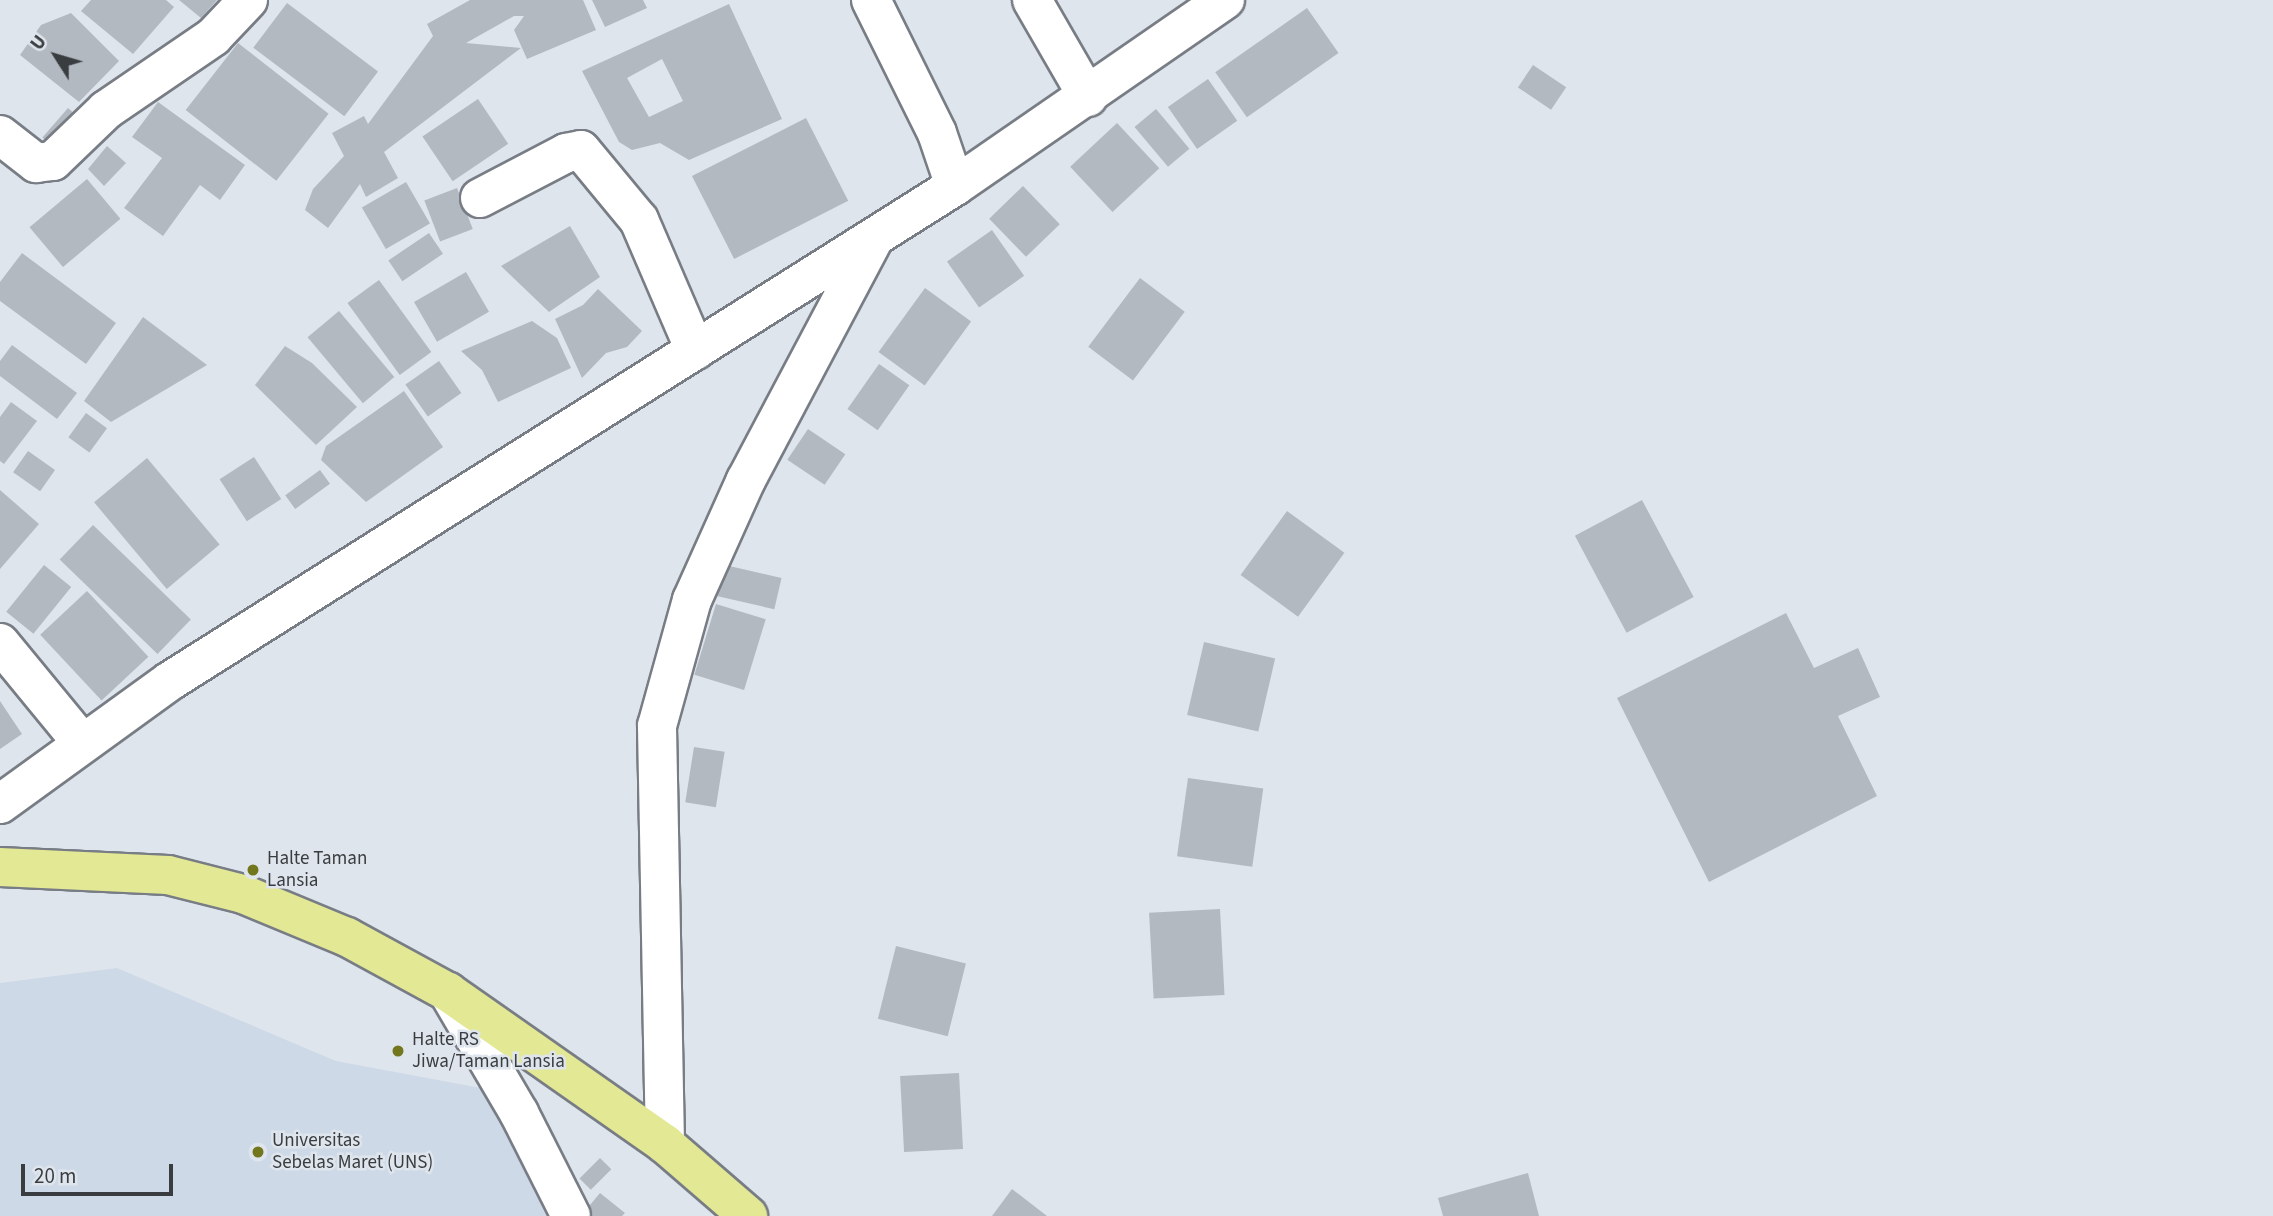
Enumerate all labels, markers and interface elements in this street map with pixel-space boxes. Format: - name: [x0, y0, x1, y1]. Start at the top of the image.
- north arrow: [21, 21, 91, 91]
- text: U: [24, 30, 53, 56]
- place label: Halte Taman Lansia: [267, 848, 367, 892]
- marker: Halte Taman Lansia: [245, 862, 261, 878]
- place label: Halte RS Jiwa/Taman Lansia: [412, 1029, 565, 1073]
- marker: Halte RS Jiwa/Taman Lansia: [390, 1043, 406, 1059]
- place label: Universitas Sebelas Maret (UNS): [272, 1130, 433, 1174]
- marker: Universitas Sebelas Maret (UNS): [250, 1144, 266, 1160]
- scale bar: [24, 1150, 177, 1194]
- text: 20 m: [34, 1161, 76, 1191]

